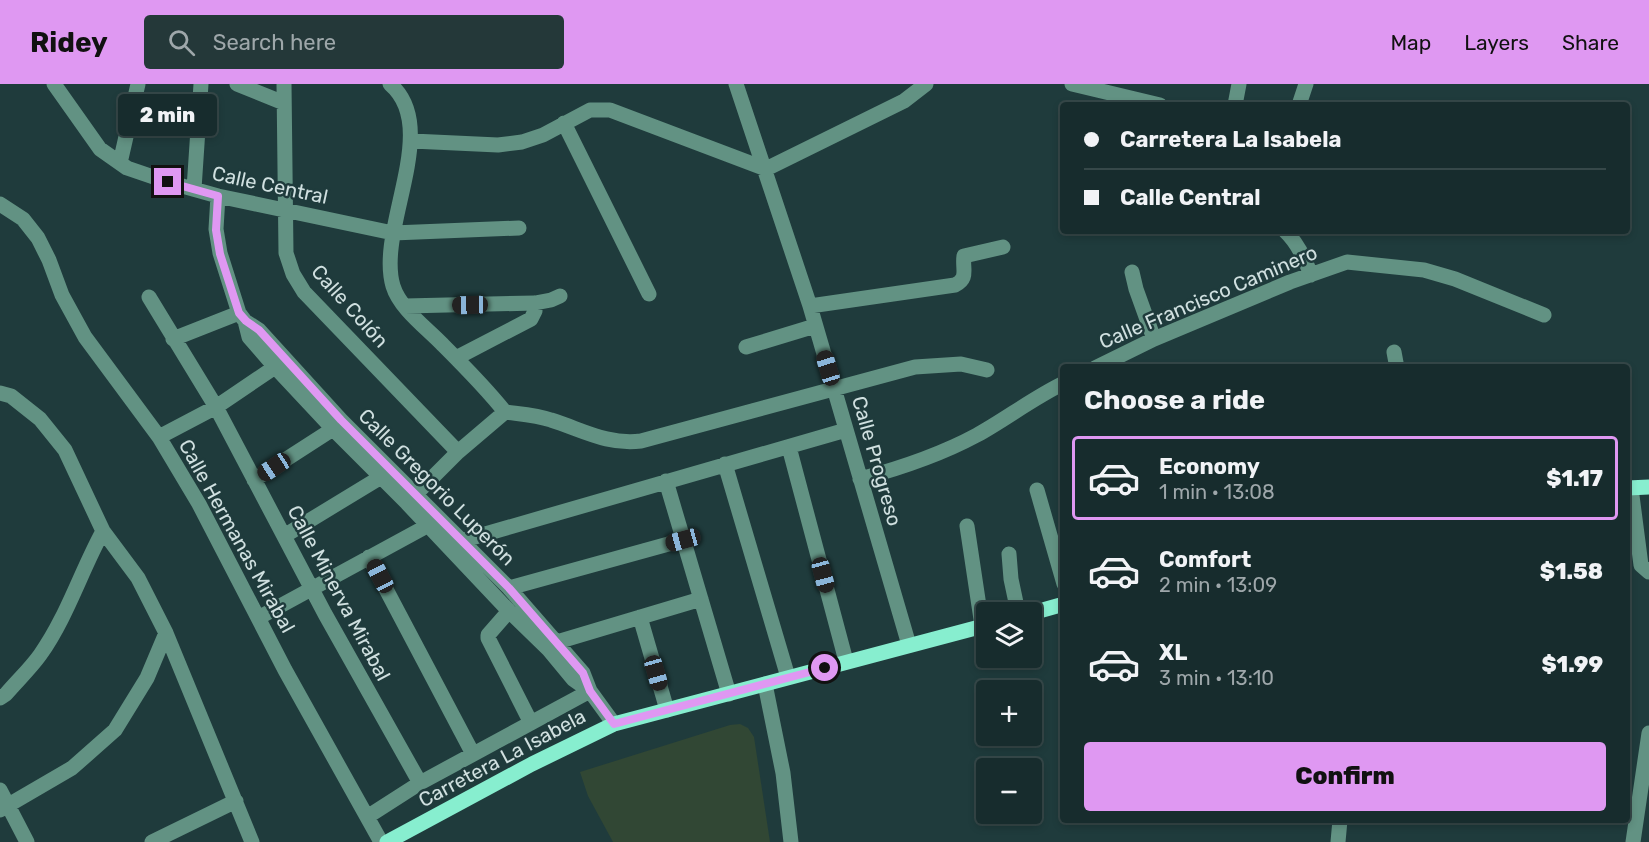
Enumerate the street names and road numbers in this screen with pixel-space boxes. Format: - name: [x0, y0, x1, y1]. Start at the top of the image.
- street label: Calle Central: [210, 161, 330, 209]
- street label: Calle Francisco Caminero: [1095, 240, 1321, 354]
- street label: Calle Colón: [306, 260, 394, 352]
- street label: Calle Progreso: [847, 393, 907, 529]
- street label: Calle Gregorio Luperón: [354, 404, 520, 570]
- street label: Calle Hermanas Mirabal: [174, 435, 300, 637]
- street label: Calle Minerva Mirabal: [283, 501, 395, 685]
- street label: Carretera La Isabela: [414, 704, 590, 812]

